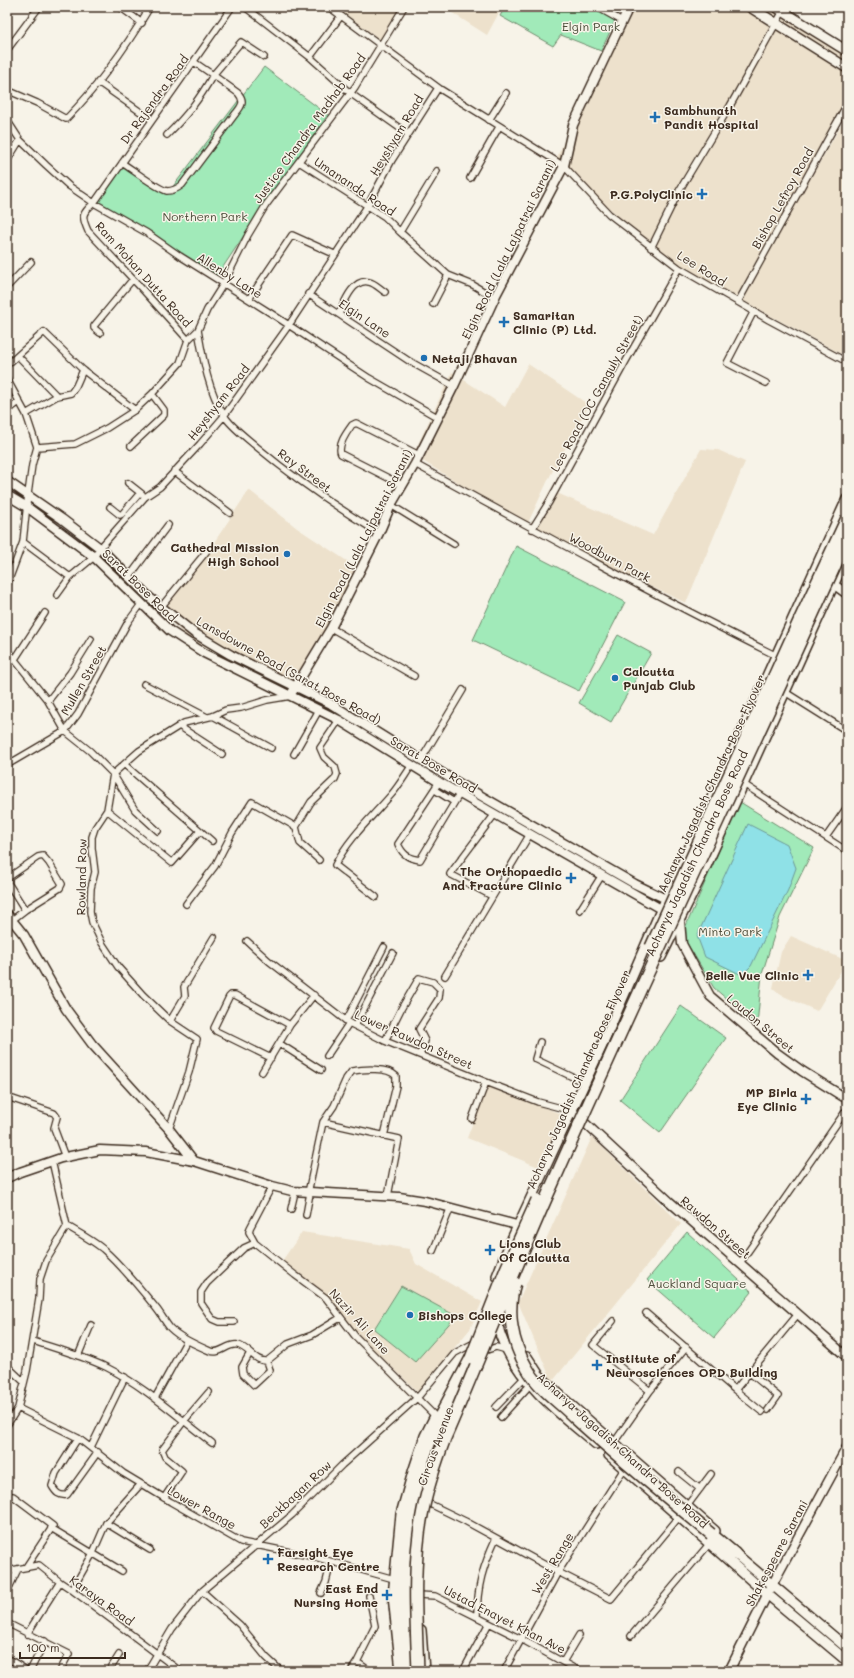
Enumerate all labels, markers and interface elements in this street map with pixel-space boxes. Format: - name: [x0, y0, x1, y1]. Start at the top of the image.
- park label: Elgin Park: [562, 18, 620, 34]
- street label: Justice Chandra Madhab Road: [249, 50, 369, 206]
- street label: Dr Rajendra Road: [116, 51, 192, 147]
- street label: Heyshyam Road: [365, 91, 427, 179]
- place label: Sambhunath Pandit Hospital: [664, 102, 758, 132]
- marker: Sambhunath Pandit Hospital: [649, 111, 661, 123]
- street label: Bishop Lefroy Road: [747, 144, 817, 252]
- street label: Umananda Road: [311, 153, 399, 219]
- street label: Elgin Road (Lala Lajpatrai Sarani): [457, 156, 559, 342]
- place label: P.G.PolyClinic: [610, 186, 693, 202]
- marker: P.G.PolyClinic: [696, 188, 708, 200]
- park label: Northern Park: [162, 208, 248, 224]
- street label: Ram Mohan Dutta Road: [92, 218, 196, 330]
- street label: Lee Road: [674, 247, 730, 290]
- street label: Allenby Lane: [194, 249, 266, 301]
- street label: Elgin Lane: [336, 295, 394, 341]
- place label: Samaritan Clinic (P) Ltd.: [513, 307, 597, 337]
- street label: Lee Road (OC Ganguly Street): [546, 312, 646, 474]
- marker: Samaritan Clinic (P) Ltd.: [498, 316, 510, 328]
- place label: Netaji Bhavan: [432, 350, 517, 366]
- marker: Netaji Bhavan: [419, 353, 429, 363]
- street label: Heyshyam Road: [183, 361, 253, 443]
- street label: Ray Street: [275, 445, 335, 495]
- street label: Elgin Road (Lala Lajpatrai Sarani): [311, 446, 415, 630]
- street label: Woodburn Park: [566, 529, 654, 585]
- place label: Cathedral Mission High School: [170, 539, 279, 569]
- street label: Sarat Bose Road: [99, 545, 181, 625]
- marker: Cathedral Mission High School: [282, 549, 292, 559]
- street label: Lansdowne Road (Sarat Bose Road): [194, 612, 384, 728]
- street label: Mullen Street: [57, 642, 109, 718]
- place label: Calcutta Punjab Club: [623, 663, 696, 693]
- street label: Acharya Jagadish Chandra Bose Flyover: [653, 672, 769, 894]
- marker: Calcutta Punjab Club: [610, 673, 620, 683]
- street label: Sarat Bose Road: [388, 732, 481, 796]
- street label: Acharya Jagadish Chandra Bose Road: [641, 747, 751, 959]
- street label: Rowland Row: [72, 838, 90, 916]
- place label: The Orthopaedic And Fracture Clinic: [442, 863, 562, 893]
- marker: The Orthopaedic And Fracture Clinic: [565, 872, 577, 884]
- park label: Minto Park: [698, 923, 762, 939]
- street label: Acharya Jagadish Chandra Bose Flyover: [522, 967, 634, 1191]
- place label: Belle Vue Clinic: [705, 967, 799, 983]
- marker: Belle Vue Clinic: [802, 969, 814, 981]
- street label: Loudon Street: [724, 990, 798, 1056]
- street label: Lower Rawdon Street: [352, 1006, 476, 1072]
- place label: MP Birla Eye Clinic: [737, 1084, 797, 1114]
- marker: MP Birla Eye Clinic: [800, 1093, 812, 1105]
- street label: Rawdon Street: [678, 1192, 754, 1262]
- place label: Lions Club Of Calcutta: [499, 1235, 570, 1265]
- marker: Lions Club Of Calcutta: [484, 1244, 496, 1256]
- park label: Auckland Square: [648, 1275, 746, 1291]
- street label: Nazir Ali Lane: [326, 1285, 394, 1357]
- place label: Bishops College: [418, 1307, 513, 1323]
- marker: Bishops College: [405, 1310, 415, 1320]
- place label: Institute of Neurosciences OPD Building: [606, 1350, 778, 1380]
- marker: Institute of Neurosciences OPD Building: [591, 1359, 603, 1371]
- street label: Acharya Jagadish Chandra Bose Road: [534, 1369, 712, 1532]
- street label: Circus Avenue: [413, 1404, 457, 1488]
- street label: Beckbagan Row: [256, 1457, 334, 1531]
- street label: Lower Range: [165, 1482, 239, 1532]
- street label: Shakespeare Sarani: [741, 1497, 811, 1609]
- street label: West Range: [527, 1529, 577, 1597]
- place label: Farsight Eye Research Centre: [277, 1544, 379, 1574]
- marker: Farsight Eye Research Centre: [262, 1553, 274, 1565]
- street label: Karaya Road: [67, 1571, 138, 1629]
- place label: East End Nursing Home: [294, 1580, 378, 1610]
- street label: Ustad Enayet Khan Ave: [441, 1581, 569, 1657]
- marker: East End Nursing Home: [381, 1589, 393, 1601]
- scale bar: [20, 1634, 125, 1660]
- text: 100 m: [26, 1639, 60, 1655]

